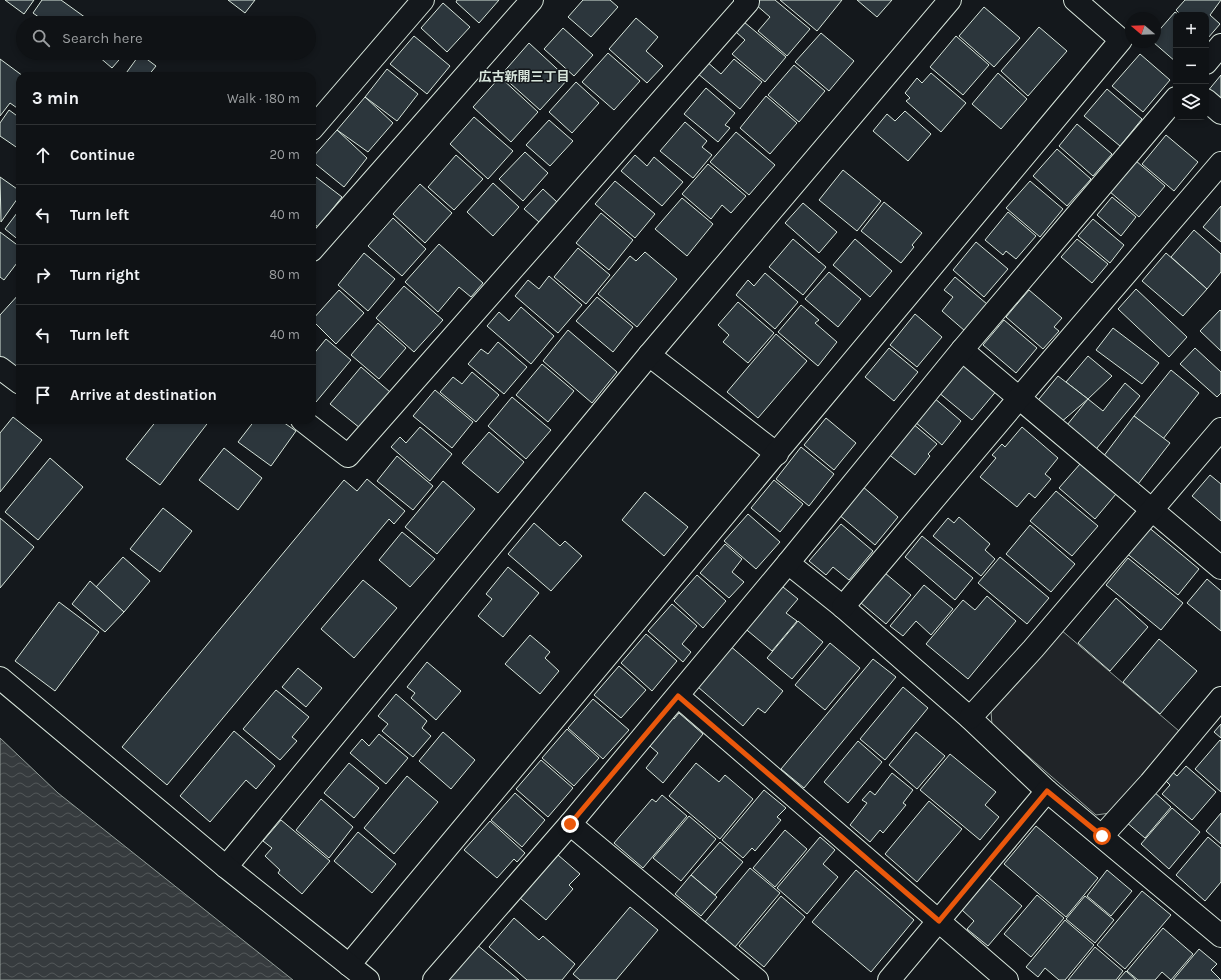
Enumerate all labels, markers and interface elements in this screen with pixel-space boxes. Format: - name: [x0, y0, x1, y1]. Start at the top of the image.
- north arrow: [1125, 12, 1161, 48]
- map controls: [1173, 12, 1209, 120]
- button: +: [1173, 12, 1209, 48]
- search box: [16, 16, 316, 60]
- icon: search: [30, 27, 52, 49]
- text: Search here: [62, 29, 143, 47]
- button: −: [1173, 48, 1209, 84]
- district label: 広古新開三丁目: [478, 69, 570, 84]
- button: layers: [1173, 84, 1209, 120]
- text: 3 min: [32, 88, 79, 108]
- text: Walk · 180 m: [227, 91, 300, 106]
- icon: ahead: [32, 144, 54, 166]
- text: Continue: [70, 146, 135, 164]
- text: 20 m: [270, 147, 300, 162]
- icon: left: [32, 204, 54, 226]
- text: Turn left: [70, 206, 129, 224]
- text: 40 m: [270, 207, 300, 222]
- icon: right: [32, 264, 54, 286]
- text: Turn right: [70, 266, 140, 284]
- text: 80 m: [269, 267, 300, 282]
- icon: left: [32, 324, 54, 346]
- text: Turn left: [70, 326, 129, 344]
- text: 40 m: [270, 327, 300, 342]
- icon: arrive: [32, 384, 54, 406]
- text: Arrive at destination: [70, 386, 217, 404]
- route end: [561, 815, 579, 833]
- route start: [1093, 827, 1111, 845]

